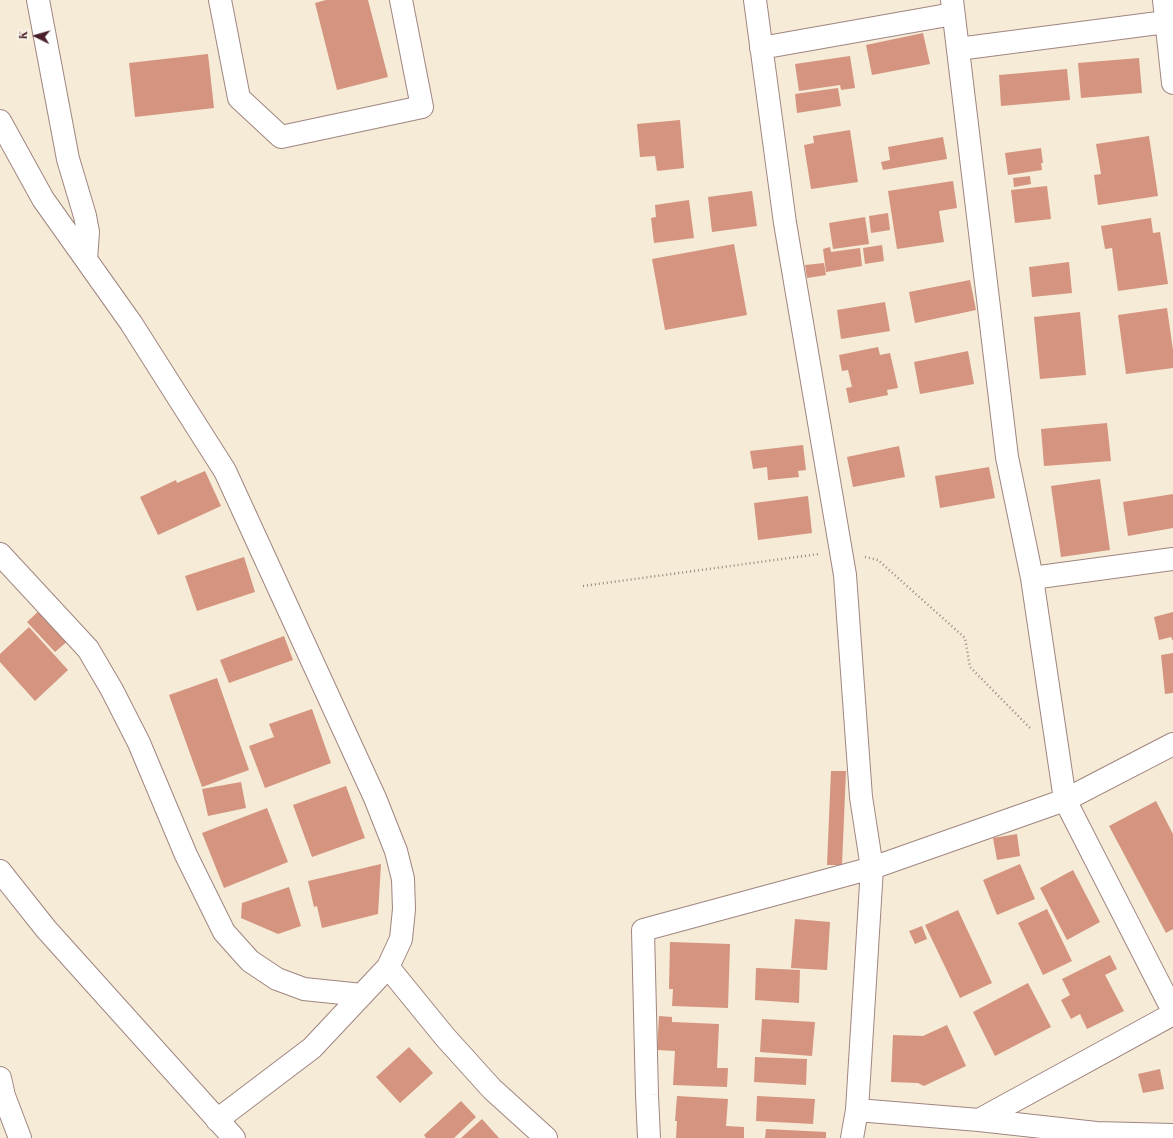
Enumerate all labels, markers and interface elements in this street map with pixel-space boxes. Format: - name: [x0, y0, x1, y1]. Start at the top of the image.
- north arrow: [16, 16, 56, 56]
- text: K: [17, 30, 31, 40]

